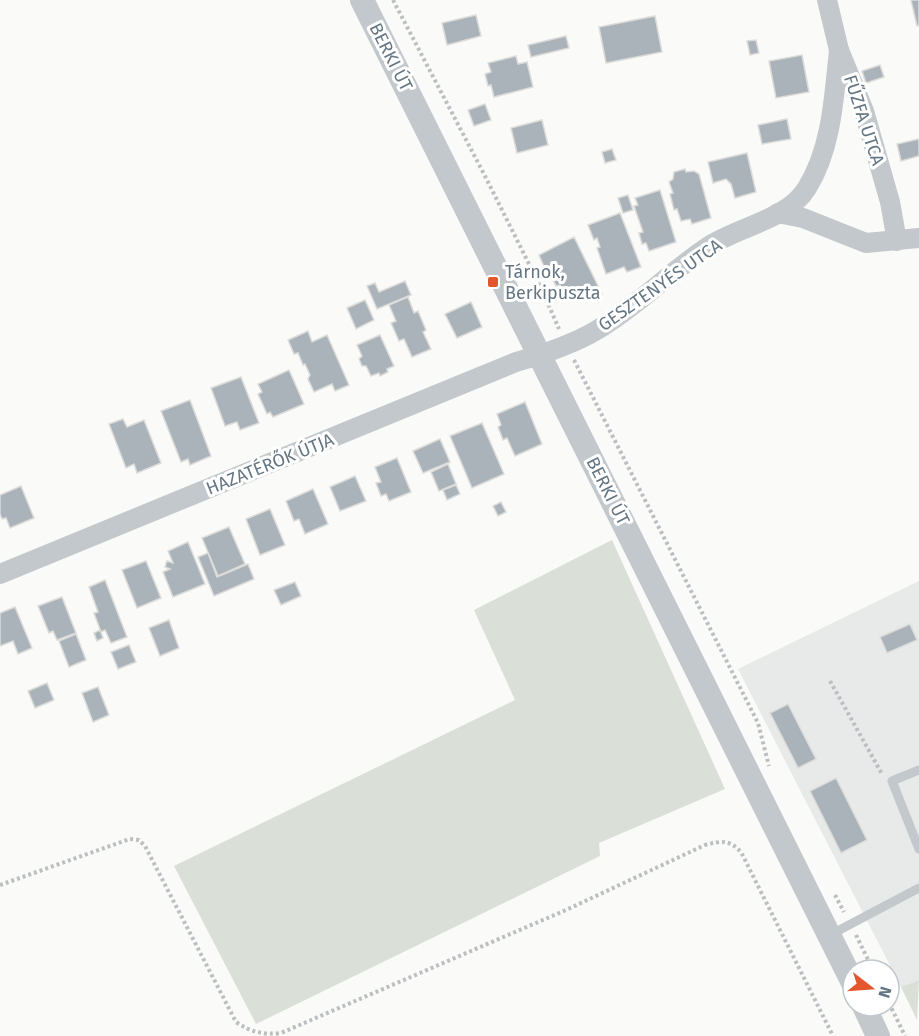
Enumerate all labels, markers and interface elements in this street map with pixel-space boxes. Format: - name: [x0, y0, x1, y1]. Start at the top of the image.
- street label: BERKI ÚT: [365, 19, 419, 95]
- street label: FŰZFA UTCA: [839, 72, 890, 169]
- street label: GESZTENYÉS UTCA: [593, 233, 727, 336]
- place label: Tárnok, Berkipuszta: [505, 261, 601, 304]
- marker: Tárnok, Berkipuszta: [486, 275, 500, 289]
- street label: HAZATÉRŐK ÚTJA: [203, 427, 338, 500]
- street label: BERKI ÚT: [582, 453, 636, 529]
- north arrow: [841, 958, 901, 1018]
- text: N: [874, 984, 896, 1000]

